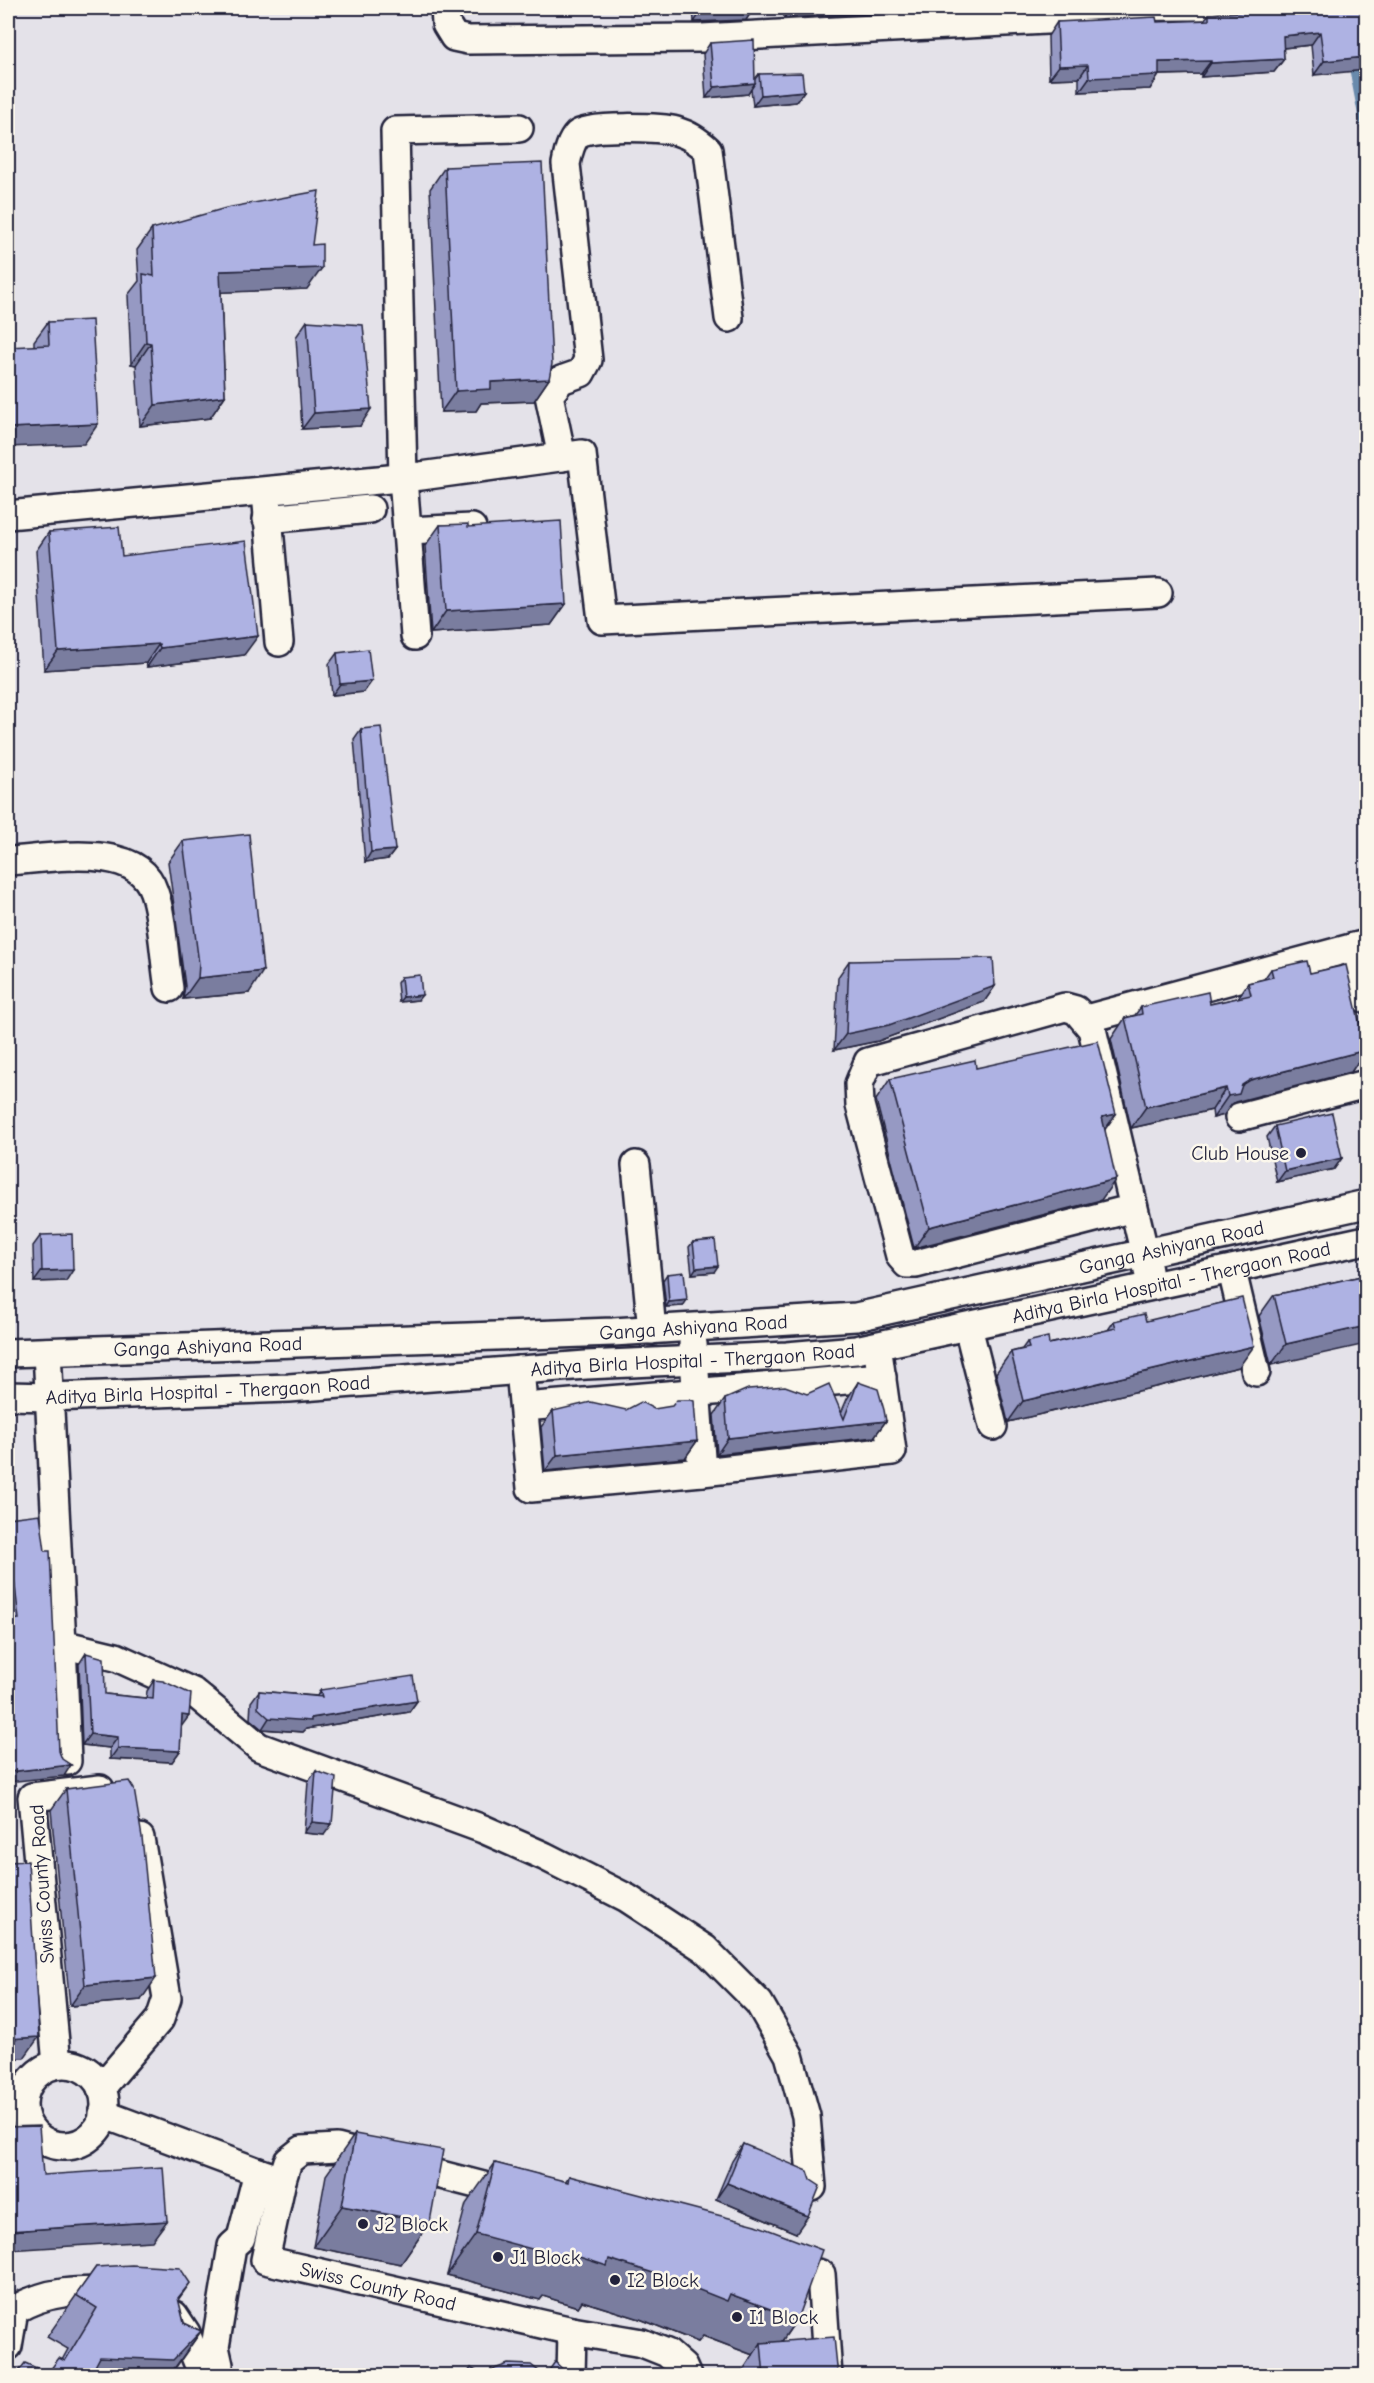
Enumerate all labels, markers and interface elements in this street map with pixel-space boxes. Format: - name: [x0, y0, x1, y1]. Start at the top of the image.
- place label: Club House: [1191, 1142, 1289, 1165]
- marker: Club House: [1294, 1146, 1308, 1160]
- street label: Ganga Ashiyana Road: [1077, 1215, 1266, 1279]
- street label: Aditya Birla Hospital - Thergaon Road: [1010, 1236, 1333, 1328]
- street label: Ganga Ashiyana Road: [599, 1310, 788, 1344]
- street label: Ganga Ashiyana Road: [113, 1331, 303, 1361]
- street label: Aditya Birla Hospital - Thergaon Road: [530, 1339, 856, 1381]
- street label: Aditya Birla Hospital - Thergaon Road: [45, 1370, 371, 1409]
- street label: Swiss County Road: [25, 1804, 59, 1964]
- place label: J2 Block: [375, 2213, 448, 2236]
- marker: J2 Block: [356, 2217, 370, 2231]
- place label: J1 Block: [510, 2246, 581, 2269]
- marker: J1 Block: [491, 2250, 505, 2264]
- street label: Swiss County Road: [298, 2257, 459, 2315]
- place label: I2 Block: [627, 2269, 699, 2292]
- marker: I2 Block: [608, 2273, 622, 2287]
- place label: I1 Block: [749, 2306, 818, 2329]
- marker: I1 Block: [730, 2310, 744, 2324]

